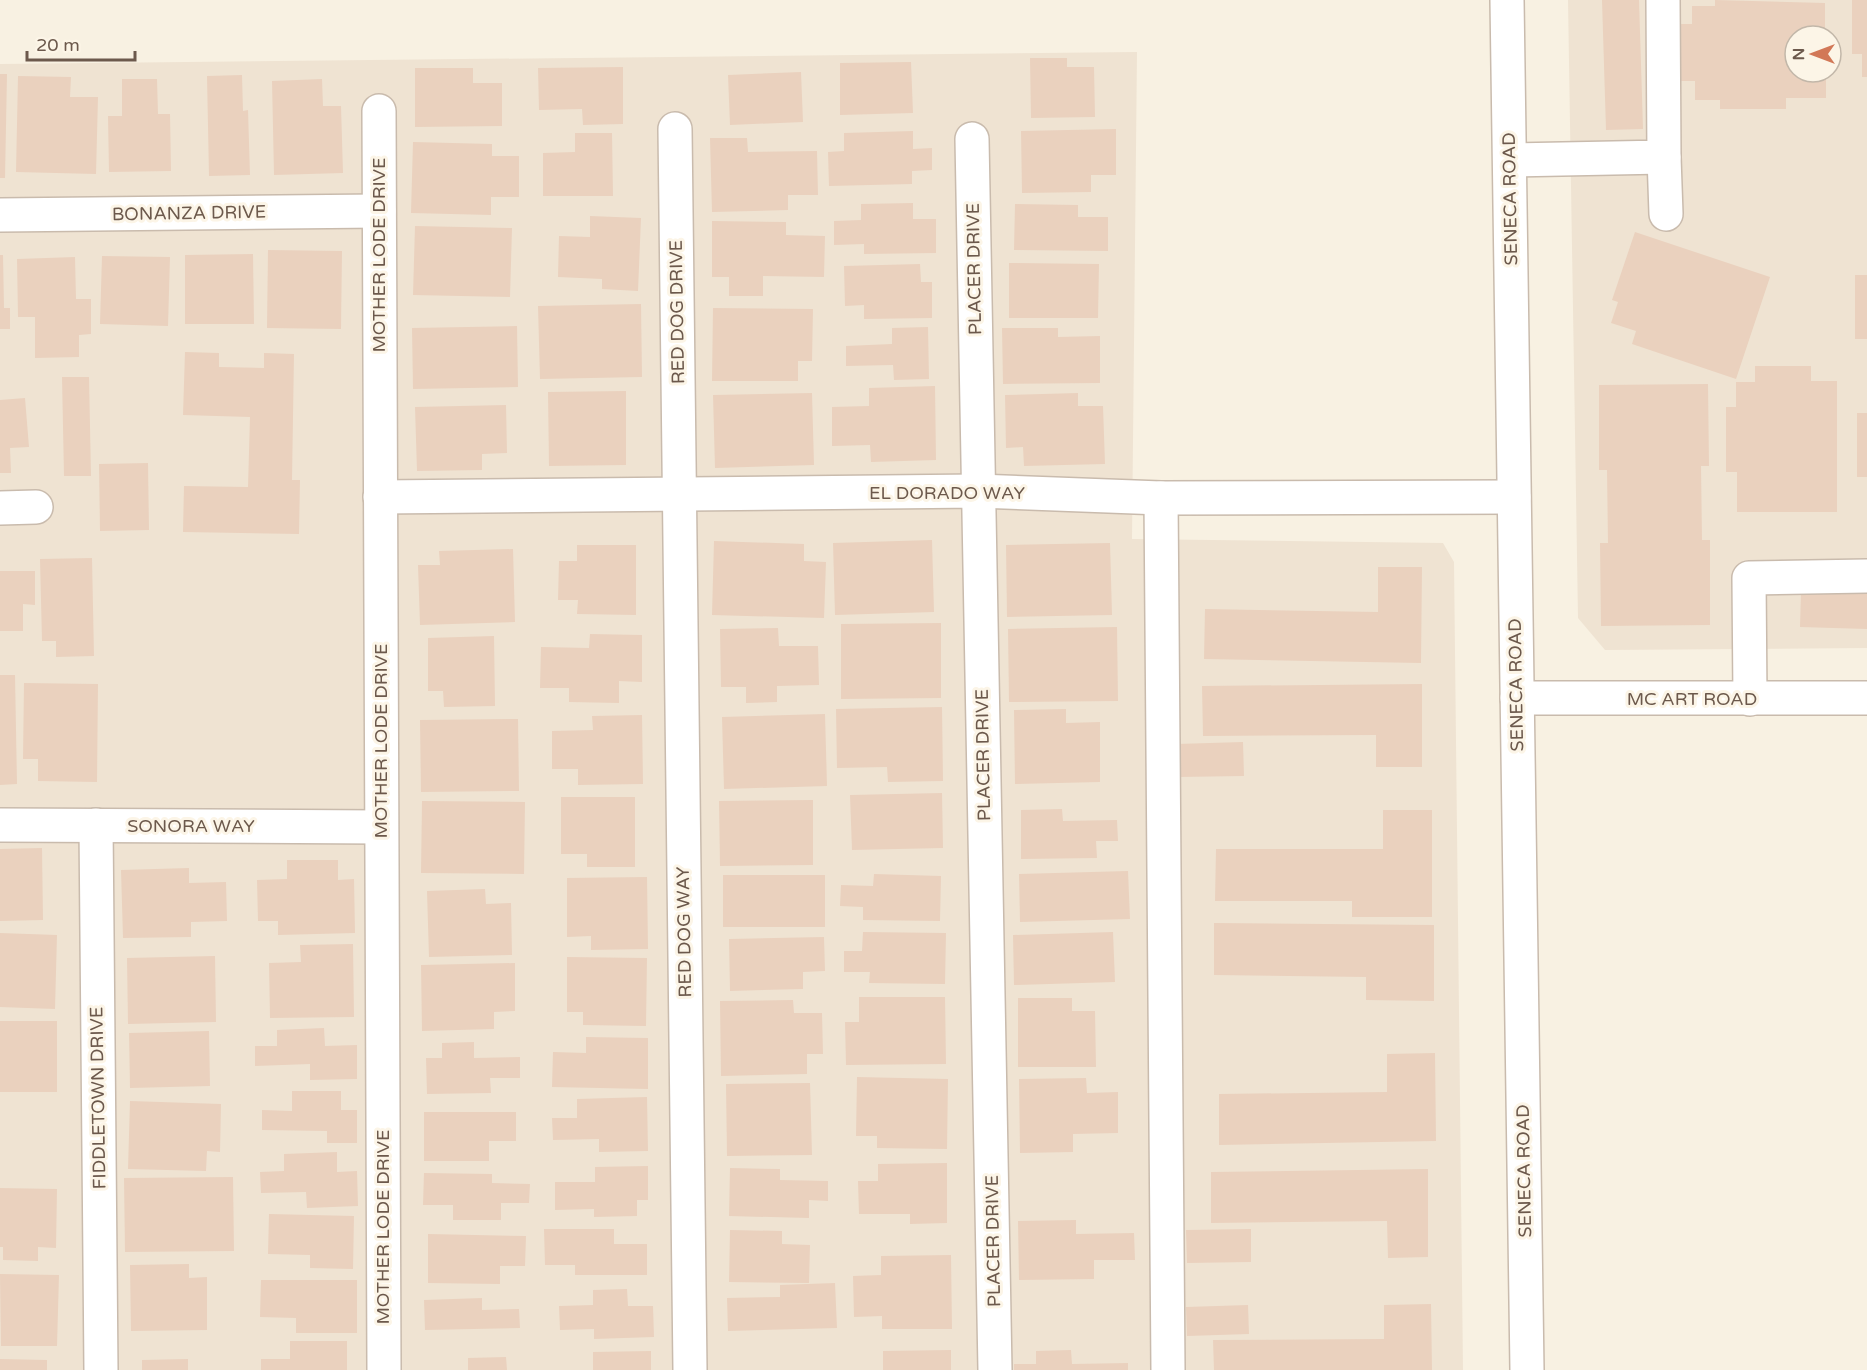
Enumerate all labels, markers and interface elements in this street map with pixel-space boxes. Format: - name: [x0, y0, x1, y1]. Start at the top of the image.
- scale bar: [27, 24, 135, 62]
- north arrow: [1783, 24, 1843, 84]
- text: 20 m: [36, 34, 80, 56]
- text: N: [1789, 48, 1809, 60]
- street label: SENECA ROAD: [1498, 132, 1522, 266]
- street label: MOTHER LODE DRIVE: [368, 157, 390, 353]
- street label: BONANZA DRIVE: [112, 201, 266, 225]
- street label: PLACER DRIVE: [962, 203, 986, 335]
- street label: RED DOG DRIVE: [665, 240, 689, 384]
- street label: EL DORADO WAY: [869, 482, 1025, 504]
- street label: SENECA ROAD: [1504, 618, 1528, 752]
- street label: MOTHER LODE DRIVE: [370, 643, 392, 839]
- street label: MC ART ROAD: [1627, 688, 1757, 710]
- street label: PLACER DRIVE: [971, 689, 995, 821]
- street label: SONORA WAY: [127, 815, 255, 837]
- street label: RED DOG WAY: [672, 866, 696, 998]
- street label: FIDDLETOWN DRIVE: [85, 1006, 111, 1190]
- street label: SENECA ROAD: [1512, 1104, 1536, 1238]
- street label: MOTHER LODE DRIVE: [372, 1129, 394, 1325]
- street label: PLACER DRIVE: [981, 1175, 1005, 1307]

